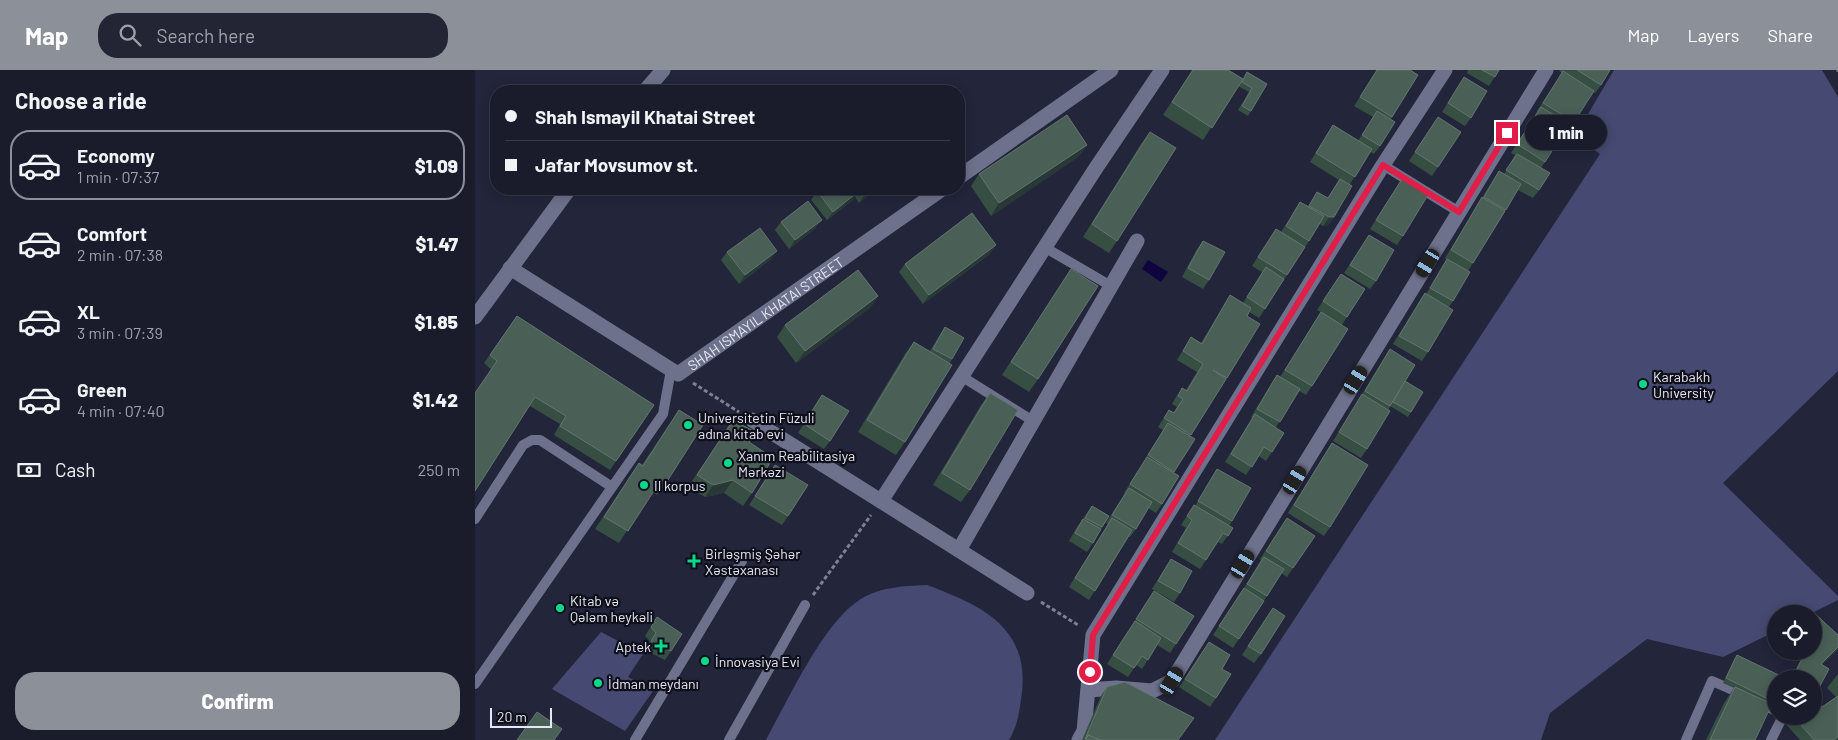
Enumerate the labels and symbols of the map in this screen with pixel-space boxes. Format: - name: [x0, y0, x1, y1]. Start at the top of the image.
- callout: 1 min: [1525, 116, 1607, 150]
- route end: [1496, 122, 1518, 144]
- car: [1413, 246, 1442, 280]
- street label: SHAH ISMAYIL KHATAI STREET: [684, 252, 846, 373]
- car: [1341, 363, 1370, 397]
- place label: Karabakh University: [1653, 368, 1715, 401]
- marker: Karabakh University: [1637, 378, 1649, 390]
- place label: Universitetin Füzuli adına kitab evi: [698, 409, 815, 442]
- marker: Universitetin Füzuli adına kitab evi: [682, 419, 694, 431]
- place label: Xanım Reabilitasiya Mərkəzi: [738, 447, 855, 480]
- marker: Xanım Reabilitasiya Mərkəzi: [722, 457, 734, 469]
- car: [1280, 463, 1309, 497]
- place label: II korpus: [654, 477, 706, 494]
- marker: II korpus: [638, 479, 650, 491]
- place label: Birləşmiş Şəhər Xəstəxanası: [705, 545, 800, 578]
- car: [1228, 547, 1257, 581]
- marker: Birləşmiş Şəhər Xəstəxanası: [687, 554, 701, 568]
- place label: Kitab və Qələm heykəli: [570, 592, 653, 625]
- marker: Kitab və Qələm heykəli: [554, 602, 566, 614]
- place label: Aptek: [615, 638, 651, 655]
- marker: Aptek: [655, 640, 667, 652]
- place label: İnnovasiya Evi: [715, 653, 800, 670]
- marker: İnnovasiya Evi: [699, 655, 711, 667]
- route start: [1079, 661, 1101, 683]
- car: [1157, 664, 1186, 698]
- place label: İdman meydanı: [608, 675, 699, 692]
- marker: İdman meydanı: [592, 677, 604, 689]
- scale bar: [490, 705, 553, 728]

